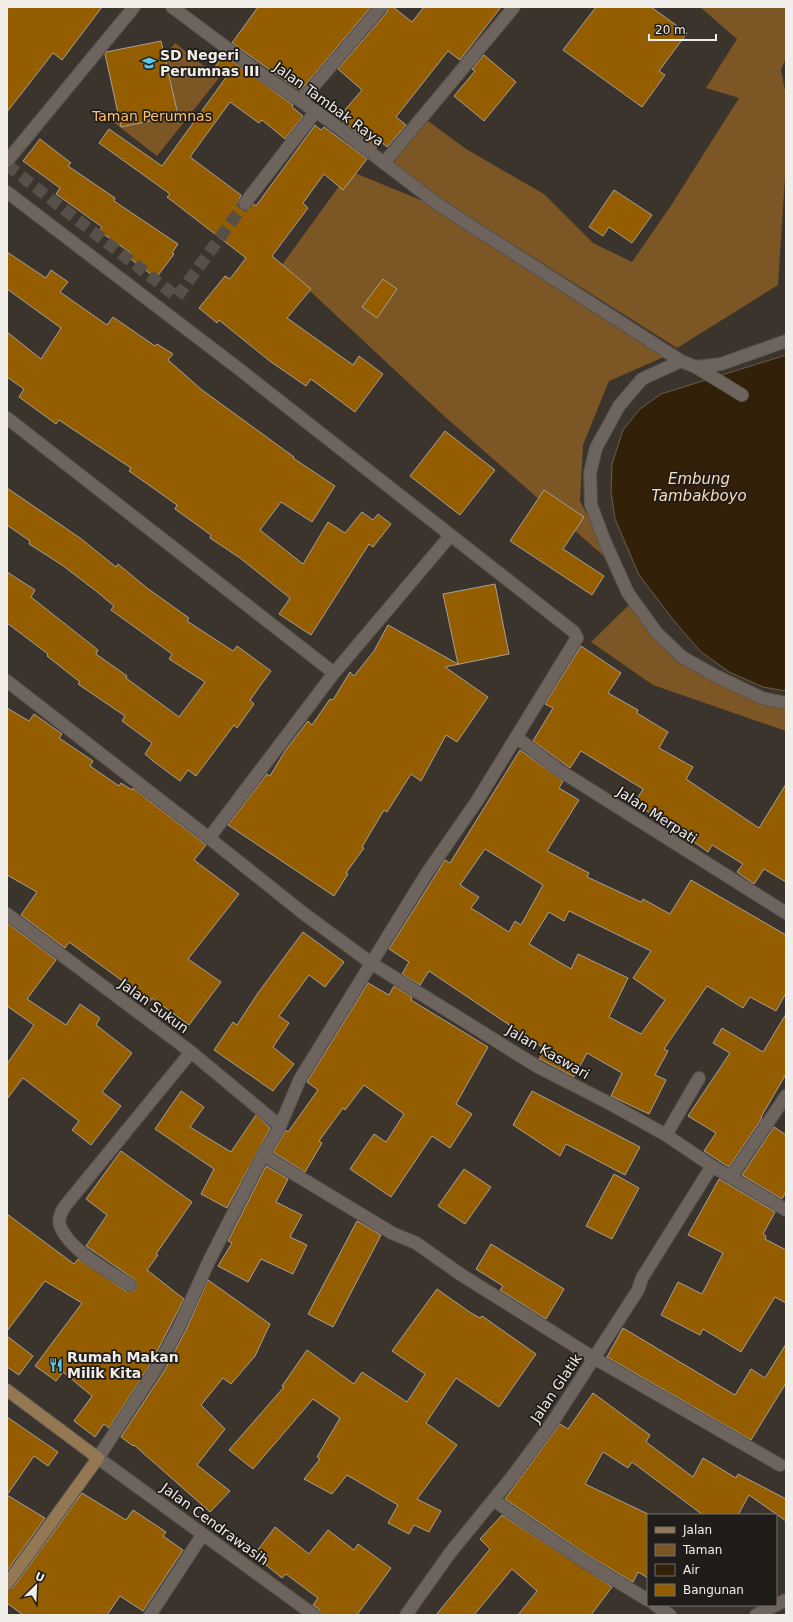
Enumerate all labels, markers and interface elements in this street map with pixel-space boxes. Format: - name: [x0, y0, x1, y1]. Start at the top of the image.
- scale bar: [649, 16, 716, 42]
- text: 20 m: [655, 23, 686, 37]
- place label: SD Negeri Perumnas III: [160, 47, 259, 79]
- school or university icon: SD Negeri Perumnas III: [141, 55, 157, 71]
- street label: Jalan Tambak Raya: [270, 58, 387, 149]
- park label: Taman Perumnas: [91, 108, 212, 124]
- water label: Embung Tambakboyo: [651, 470, 747, 505]
- street label: Jalan Merpati: [613, 783, 700, 847]
- street label: Jalan Sukun: [115, 975, 192, 1036]
- street label: Jalan Kaswari: [503, 1021, 592, 1082]
- place label: Rumah Makan Milik Kita: [67, 1349, 179, 1381]
- street label: Jalan Glatik: [527, 1350, 585, 1426]
- restaurant icon: Rumah Makan Milik Kita: [48, 1357, 64, 1373]
- street label: Jalan Cendrawasih: [157, 1479, 272, 1568]
- legend: [647, 1514, 777, 1606]
- text: Jalan: [682, 1523, 712, 1537]
- text: Taman: [682, 1543, 722, 1557]
- text: Air: [683, 1563, 700, 1577]
- north arrow: [16, 1566, 56, 1606]
- text: U: [33, 1570, 47, 1585]
- text: Bangunan: [683, 1583, 744, 1597]

